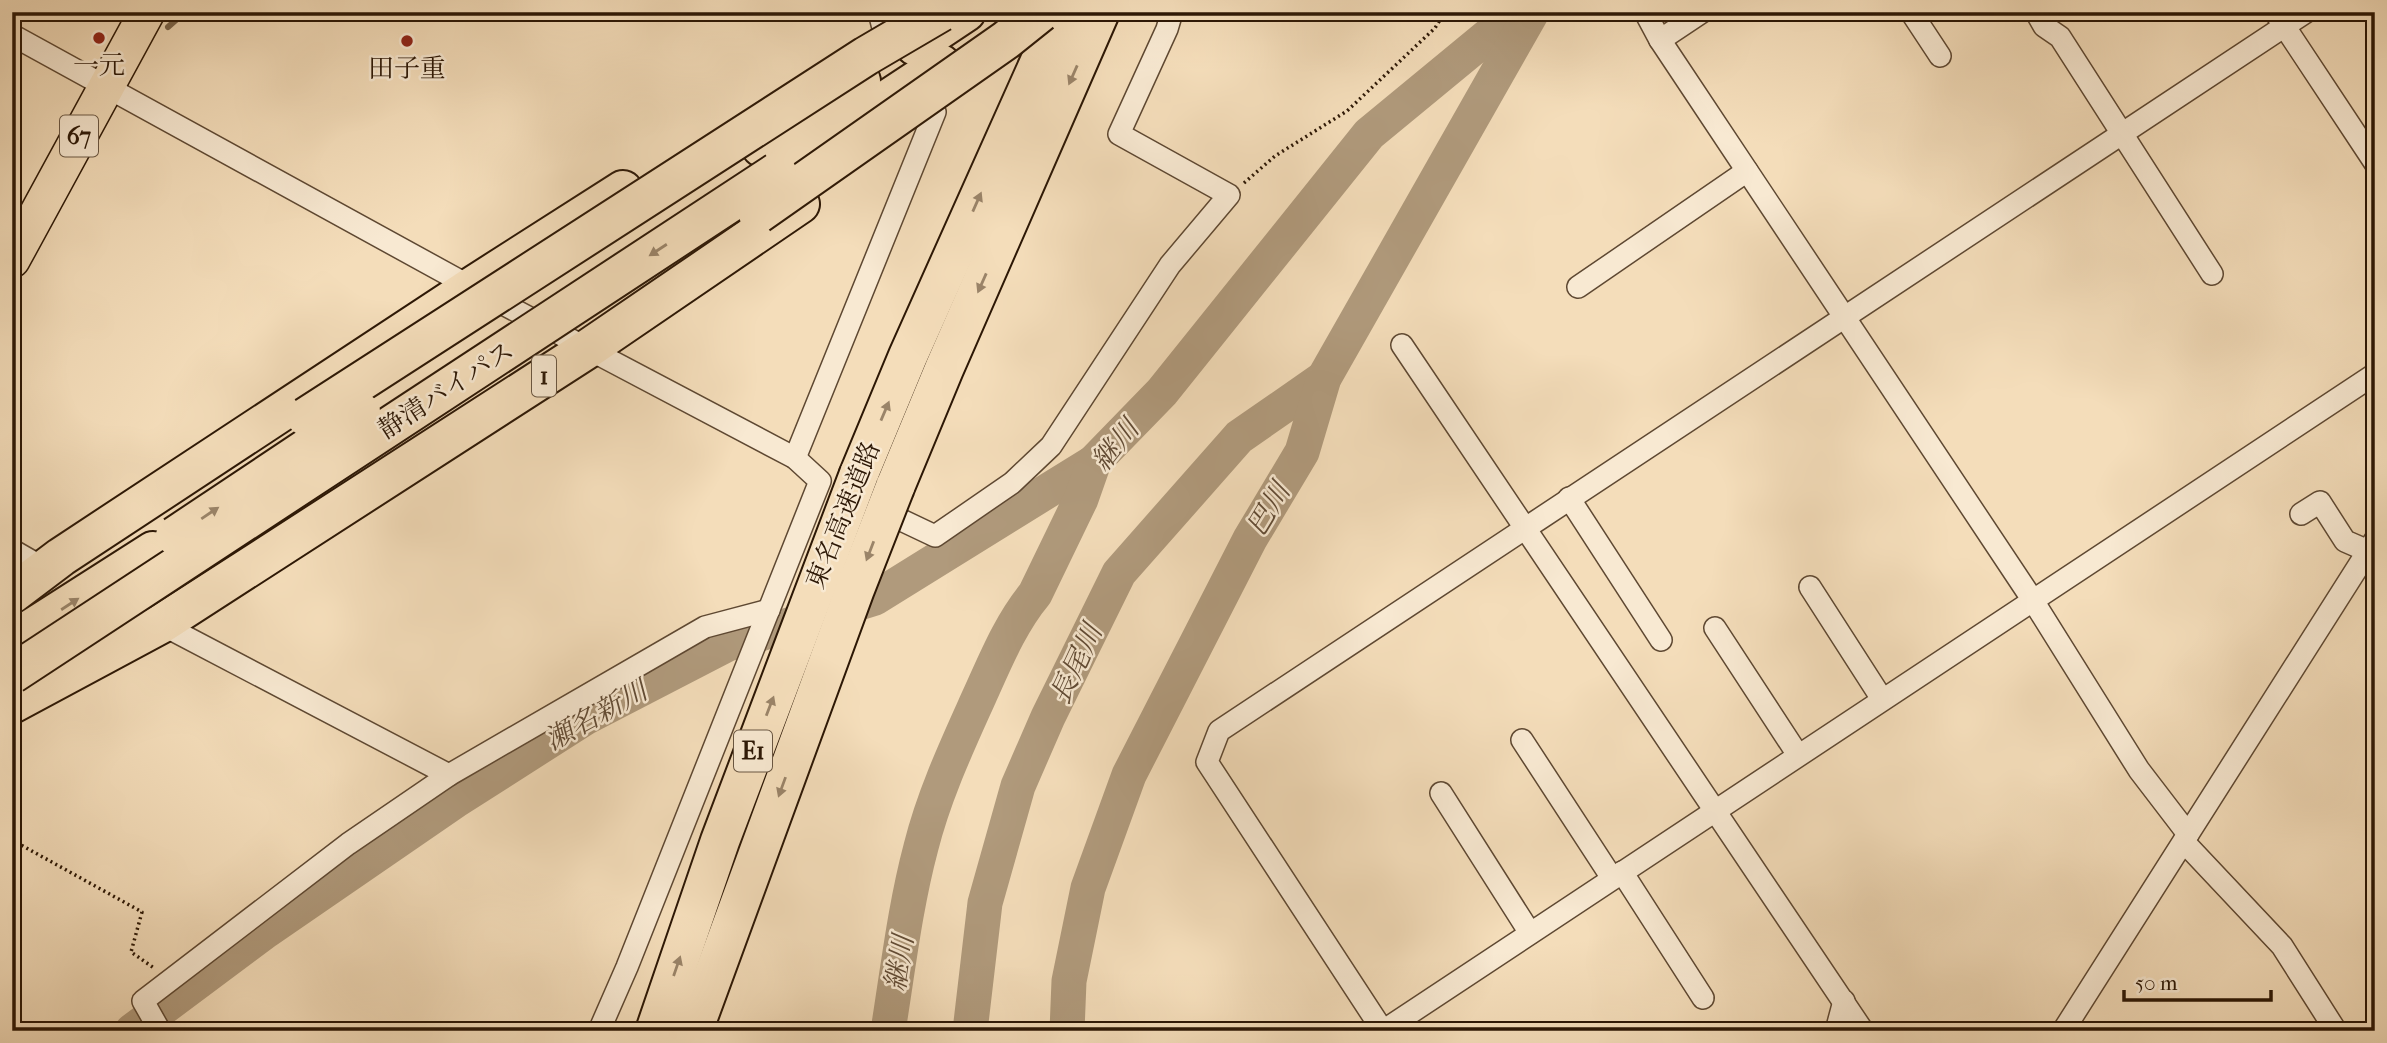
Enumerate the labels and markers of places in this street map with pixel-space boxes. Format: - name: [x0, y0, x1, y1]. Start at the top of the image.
- marker: 一元: [91, 30, 107, 46]
- marker: 田子重: [399, 33, 415, 49]
- place label: 一元: [73, 50, 125, 81]
- place label: 田子重: [368, 53, 446, 84]

